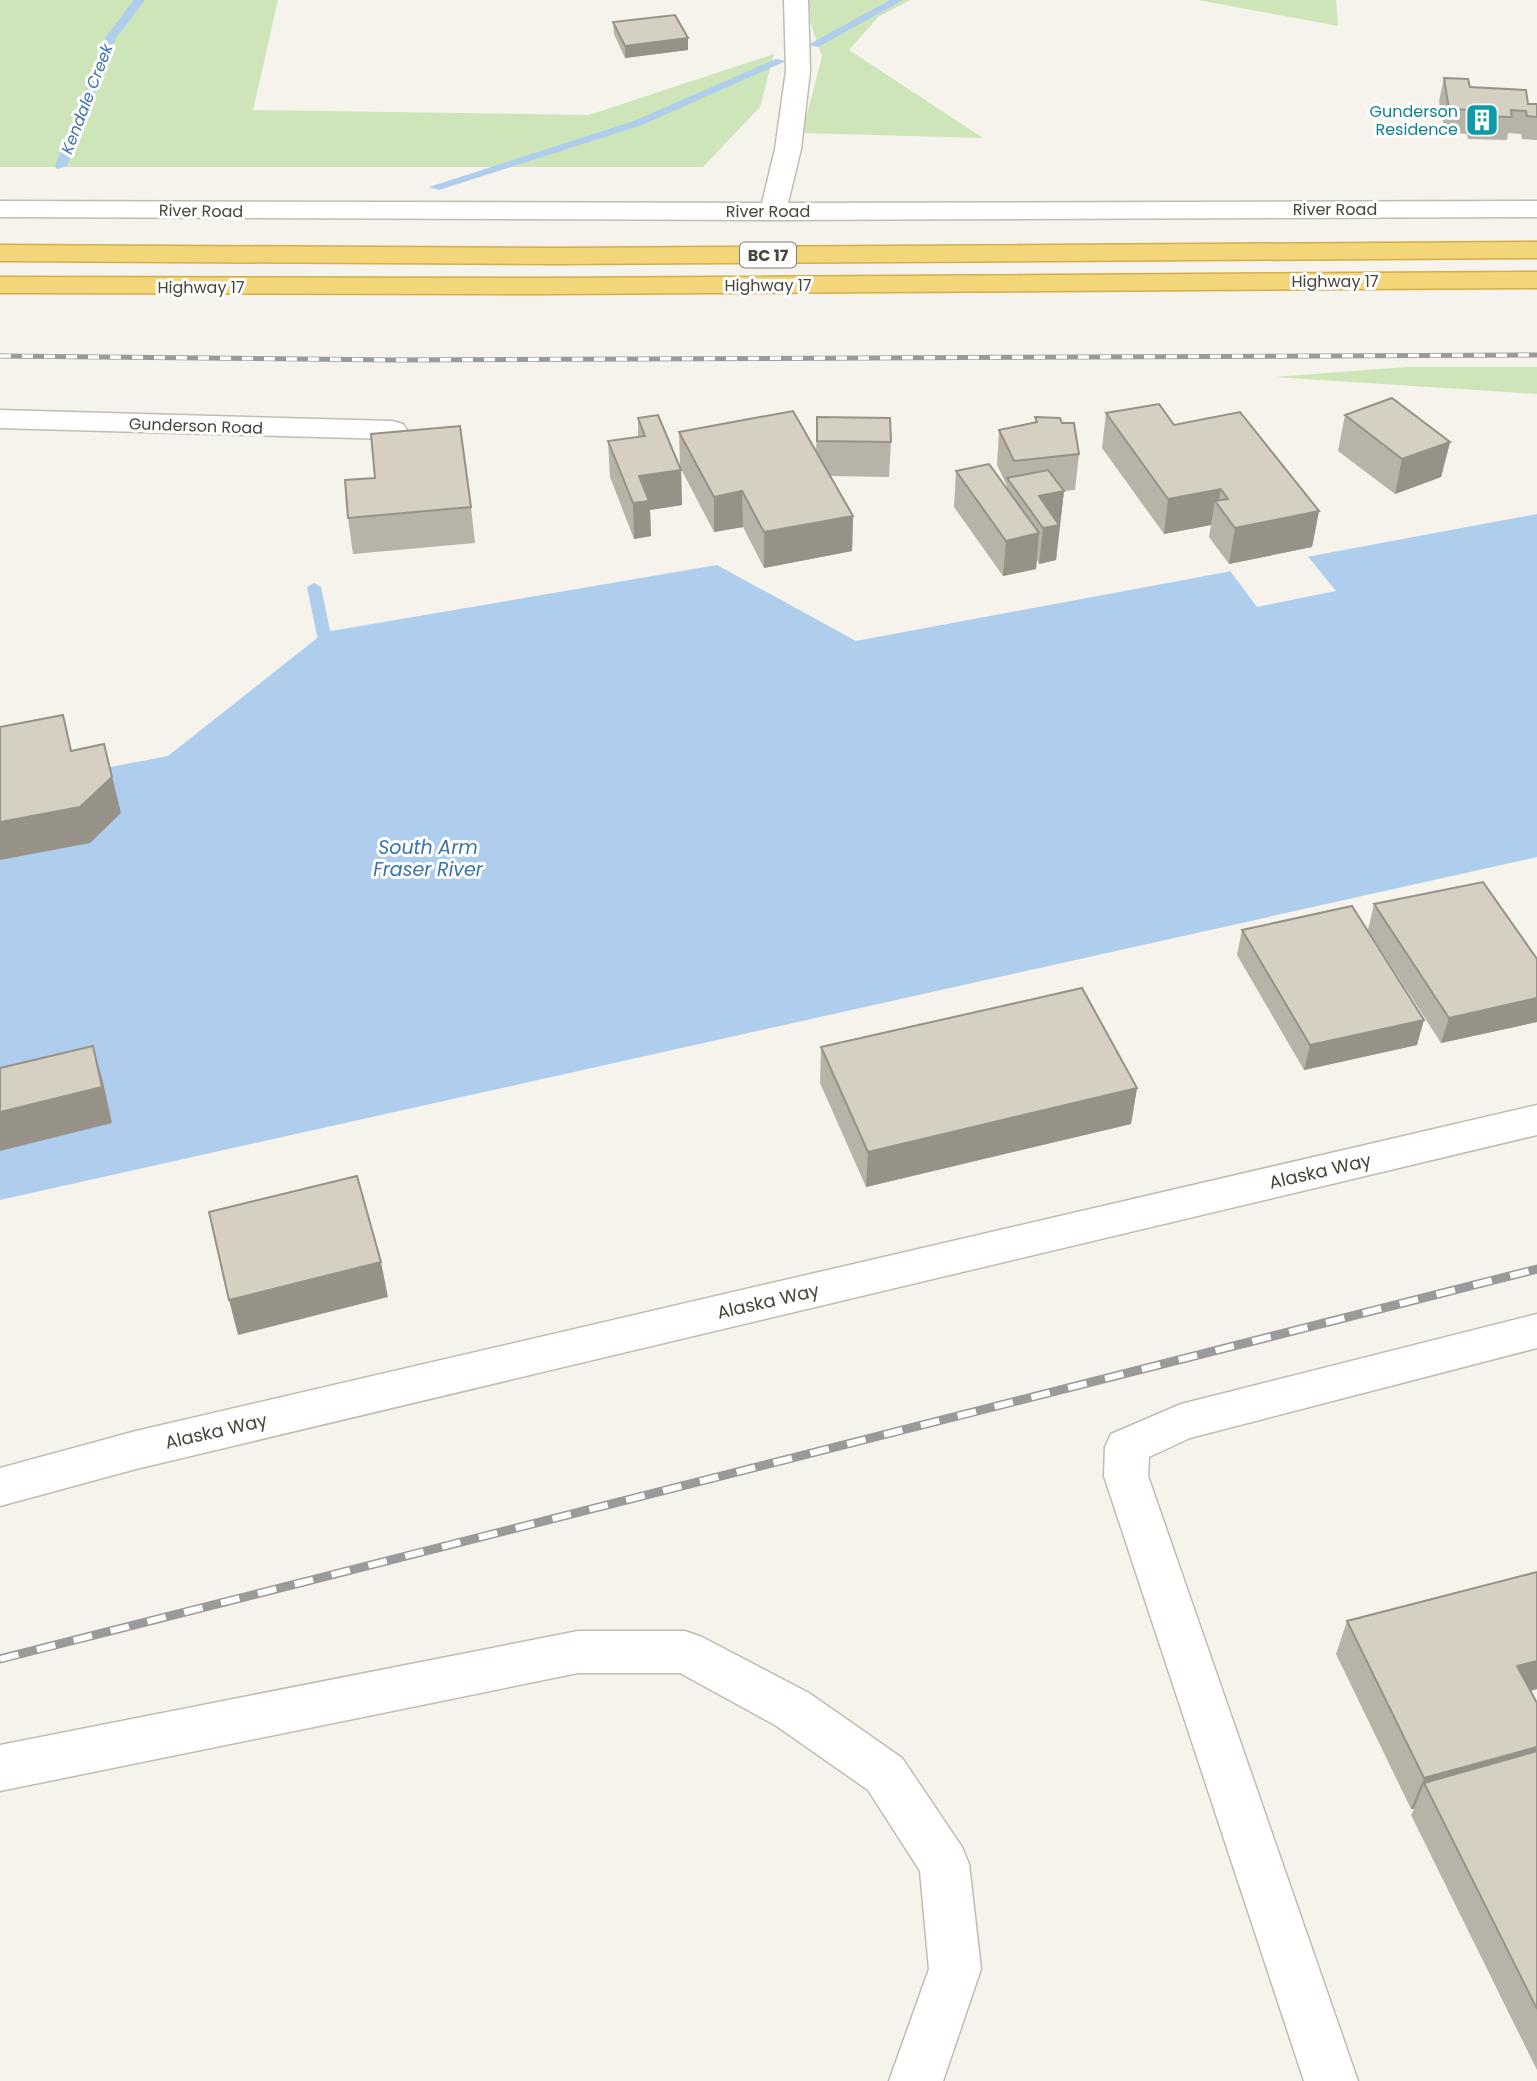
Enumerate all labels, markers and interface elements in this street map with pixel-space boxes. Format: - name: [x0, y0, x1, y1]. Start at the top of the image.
- water label: Kendale Creek: [55, 40, 119, 157]
- place label: Gunderson Residence: [1370, 100, 1458, 141]
- building icon: Gunderson Residence: [1463, 101, 1501, 139]
- street label: River Road: [1293, 198, 1377, 221]
- street label: River Road: [159, 199, 243, 223]
- street label: River Road: [726, 200, 810, 223]
- road number: BC 17: [740, 243, 796, 268]
- street label: Highway 17: [1291, 270, 1379, 293]
- street label: Highway 17: [724, 274, 812, 297]
- street label: Highway 17: [157, 276, 245, 299]
- street label: Gunderson Road: [128, 412, 264, 440]
- water label: South Arm Fraser River: [373, 834, 484, 883]
- street label: Alaska Way: [1266, 1147, 1374, 1195]
- street label: Alaska Way: [714, 1277, 822, 1325]
- street label: Alaska Way: [162, 1407, 270, 1455]

